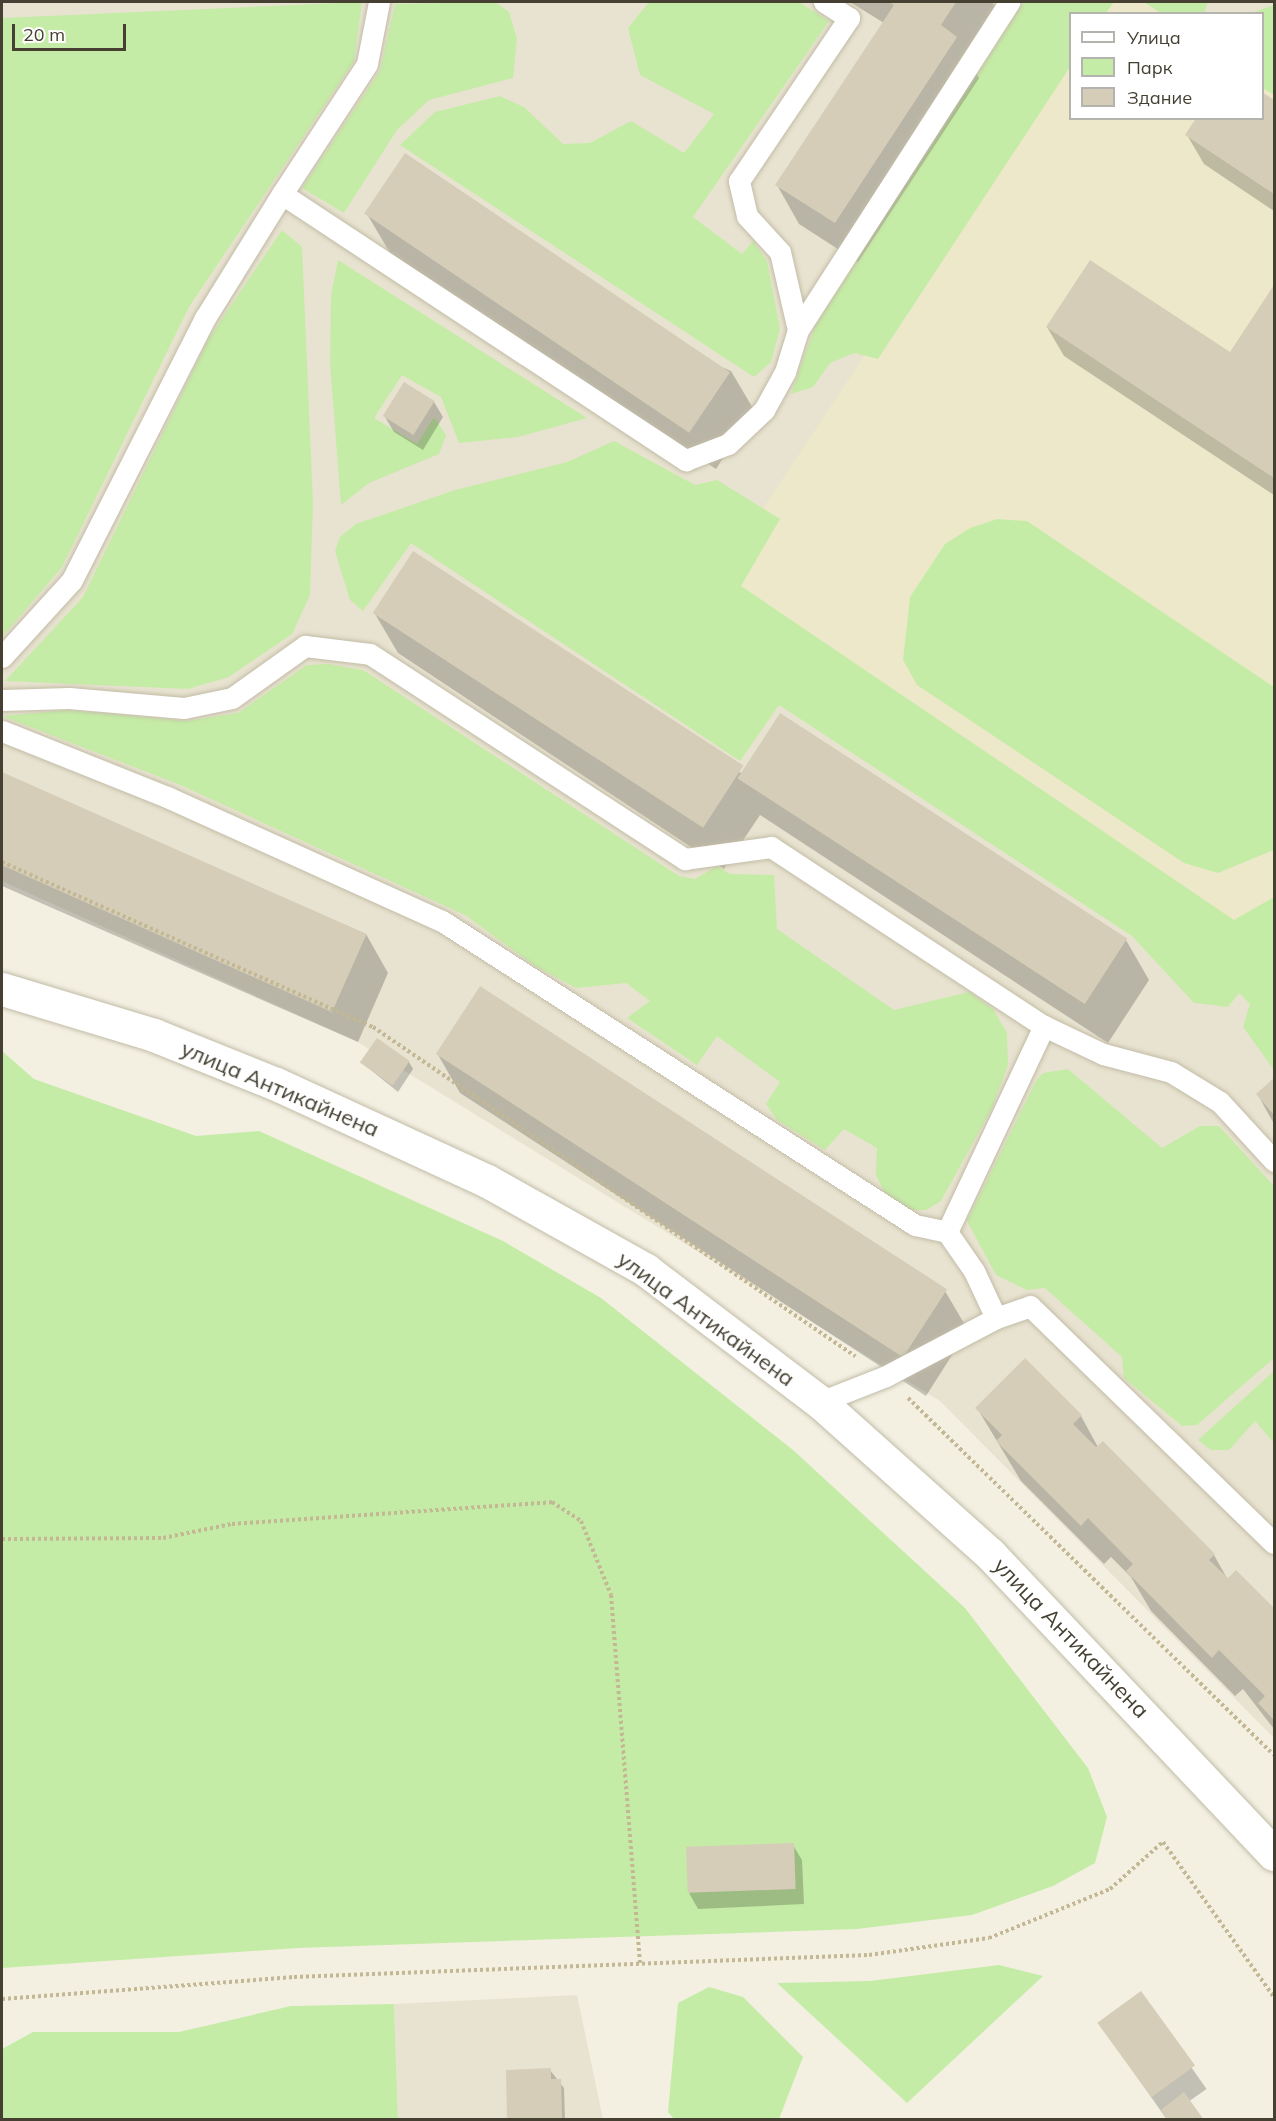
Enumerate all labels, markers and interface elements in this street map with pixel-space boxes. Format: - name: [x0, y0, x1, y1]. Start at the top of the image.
- scale bar: [15, 12, 129, 50]
- legend: [1069, 12, 1264, 120]
- text: 20 m: [23, 23, 65, 46]
- text: Улица: [1127, 26, 1181, 49]
- text: Парк: [1127, 56, 1172, 79]
- text: Здание: [1127, 86, 1192, 109]
- street label: улица Антикайнена: [177, 1035, 383, 1143]
- street label: улица Антикайнена: [612, 1246, 800, 1392]
- street label: улица Антикайнена: [988, 1552, 1154, 1724]

